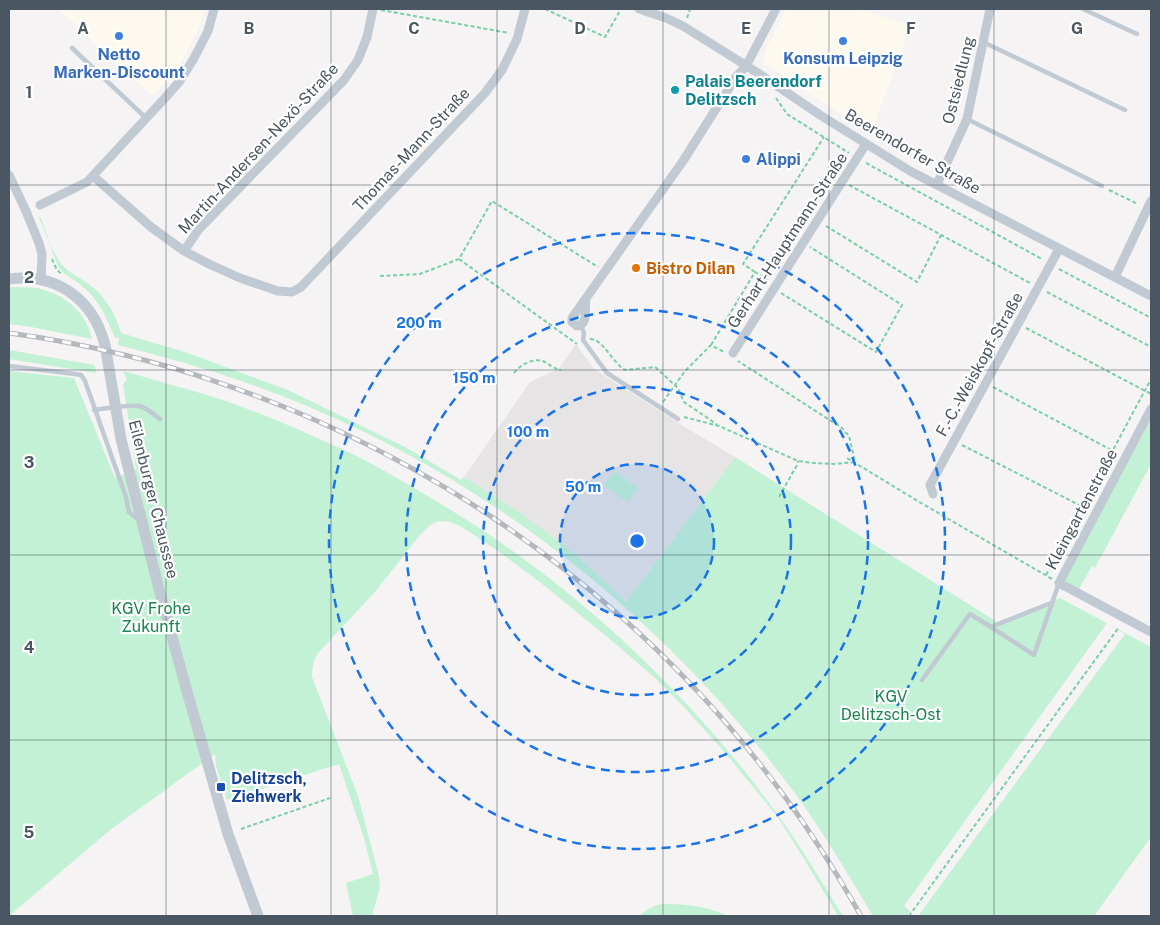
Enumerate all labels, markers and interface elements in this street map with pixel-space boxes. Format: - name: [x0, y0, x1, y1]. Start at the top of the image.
- text: A: [77, 19, 89, 38]
- text: B: [244, 19, 255, 38]
- text: C: [408, 19, 420, 38]
- text: D: [574, 19, 586, 38]
- text: E: [741, 19, 751, 38]
- text: F: [906, 19, 916, 38]
- text: G: [1071, 19, 1083, 38]
- marker: Netto Marken-Discount: [113, 30, 125, 42]
- street label: Ostsiedlung: [938, 34, 979, 126]
- marker: Konsum Leipzig: [837, 35, 849, 47]
- place label: Netto Marken-Discount: [53, 45, 185, 82]
- place label: Konsum Leipzig: [783, 49, 903, 68]
- street label: Martin-Andersen-Nexö-Straße: [174, 59, 342, 237]
- place label: Palais Beerendorf Delitzsch: [685, 72, 822, 109]
- text: 1: [26, 83, 32, 102]
- street label: Thomas-Mann-Straße: [349, 84, 474, 215]
- marker: Palais Beerendorf Delitzsch: [669, 84, 681, 96]
- street label: Beerendorfer Straße: [841, 105, 984, 198]
- street label: Gerhart-Hauptmann-Straße: [723, 149, 851, 332]
- place label: Alippi: [756, 150, 801, 169]
- marker: Alippi: [740, 153, 752, 165]
- place label: Bistro Dilan: [646, 259, 735, 278]
- marker: Bistro Dilan: [630, 262, 642, 274]
- text: 2: [24, 268, 34, 287]
- street label: F.-C.-Weiskopf-Straße: [932, 289, 1027, 440]
- text: 200 m: [396, 314, 442, 331]
- text: 150 m: [452, 369, 496, 386]
- street label: Eilenburger Chaussee: [125, 418, 182, 580]
- text: 100 m: [507, 423, 549, 440]
- street label: Kleingartenstraße: [1042, 446, 1121, 573]
- text: 3: [24, 453, 34, 472]
- text: 50 m: [565, 478, 601, 495]
- centre of rings: [628, 532, 646, 550]
- park label: KGV Frohe Zukunft: [111, 599, 191, 636]
- text: 4: [24, 638, 35, 657]
- park label: KGV Delitzsch-Ost: [841, 687, 941, 724]
- place label: Delitzsch, Ziehwerk: [231, 769, 307, 806]
- marker: Delitzsch, Ziehwerk: [215, 781, 227, 793]
- text: 5: [24, 823, 35, 842]

